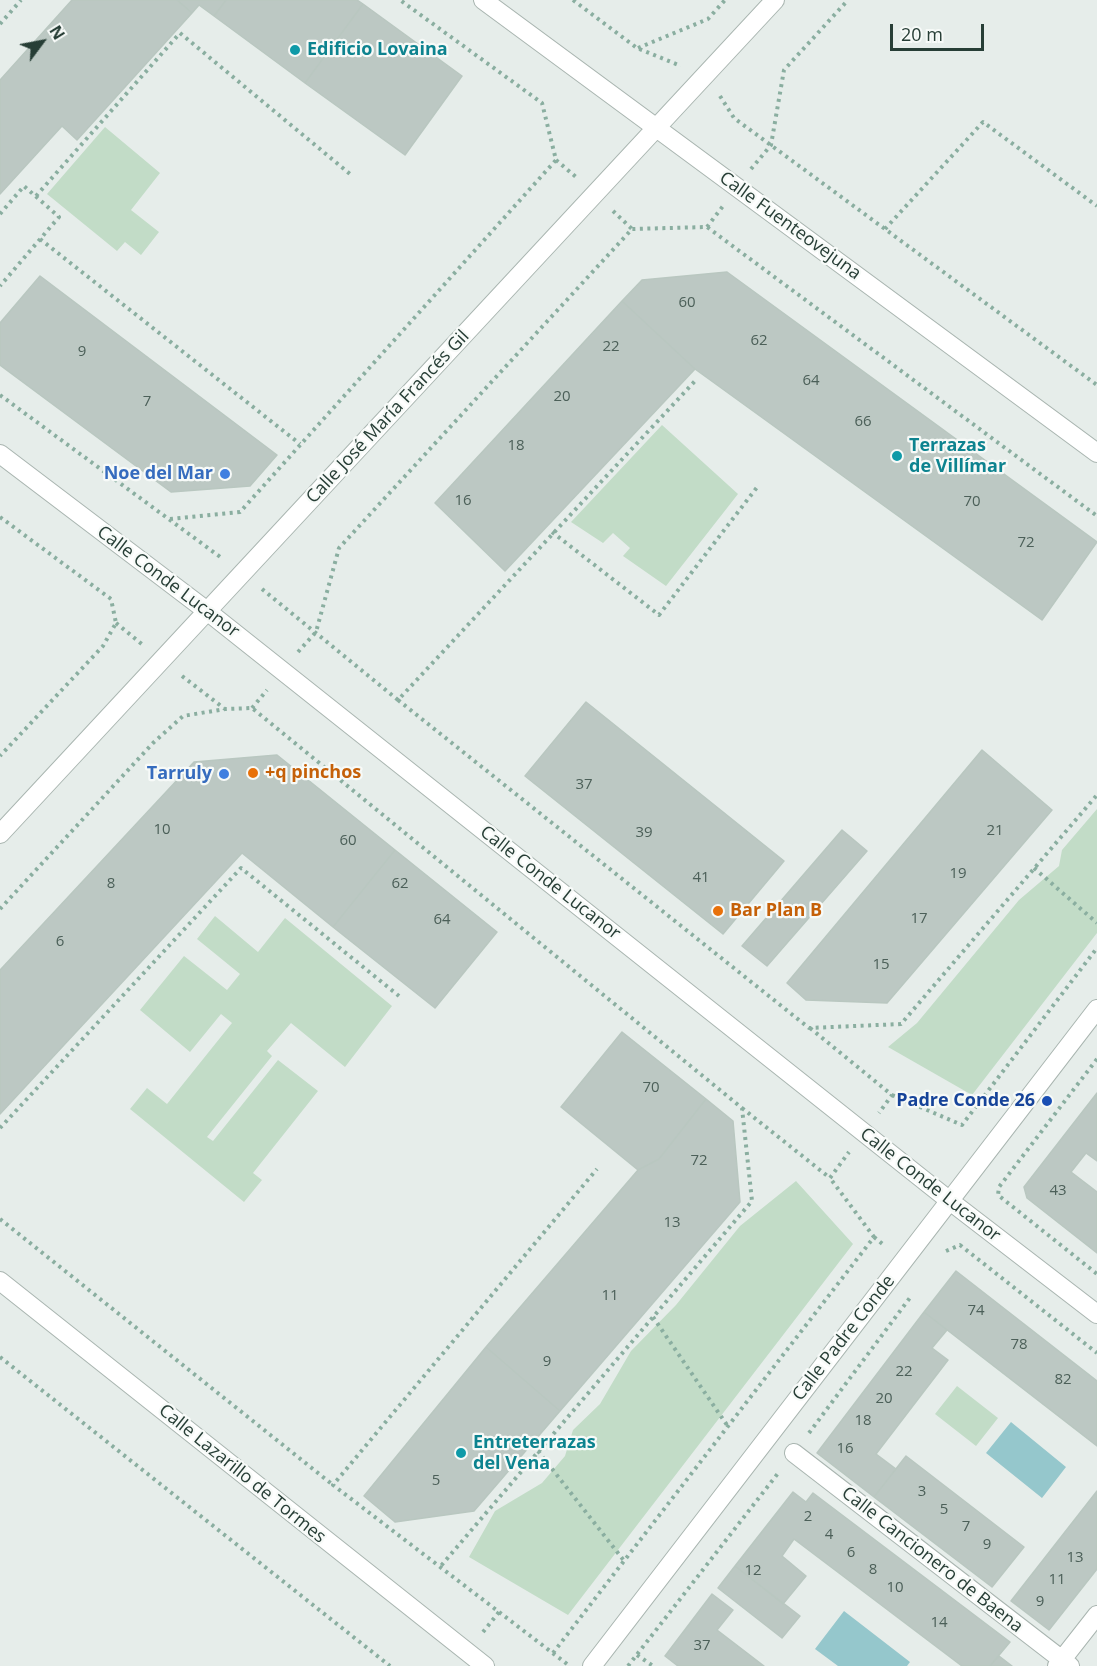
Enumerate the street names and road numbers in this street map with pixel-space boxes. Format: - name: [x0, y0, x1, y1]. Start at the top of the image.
- street label: Calle Fuenteovejuna: [715, 167, 865, 285]
- street label: Calle José María Francés Gil: [302, 326, 474, 508]
- street label: Calle Conde Lucanor: [93, 521, 243, 643]
- street label: Calle Conde Lucanor: [475, 821, 625, 945]
- street label: Calle Conde Lucanor: [855, 1123, 1005, 1247]
- street label: Calle Padre Conde: [788, 1271, 900, 1405]
- street label: Calle Lazarillo de Tormes: [154, 1400, 330, 1548]
- street label: Calle Cancionero de Baena: [837, 1482, 1027, 1638]

